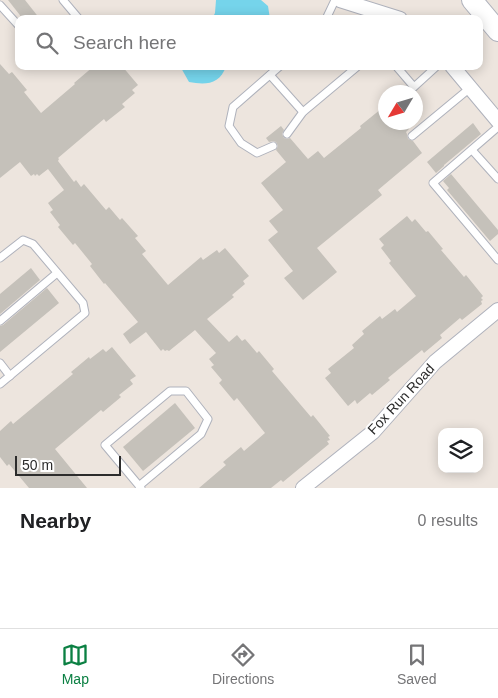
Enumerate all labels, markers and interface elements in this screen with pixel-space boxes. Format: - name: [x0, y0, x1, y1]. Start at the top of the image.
- search box: [15, 15, 483, 70]
- icon: search: [33, 29, 61, 57]
- text: Search here: [73, 32, 177, 53]
- north arrow: [378, 85, 423, 130]
- street label: Fox Run Road: [364, 361, 438, 437]
- map controls: [438, 428, 483, 473]
- button: layers: [438, 428, 483, 473]
- scale bar: [15, 453, 121, 476]
- text: 50 m: [22, 457, 53, 473]
- text: Nearby: [20, 509, 91, 532]
- text: 0 results: [418, 512, 478, 529]
- tab: Map: [61, 641, 89, 687]
- tab: Directions: [212, 641, 274, 687]
- tab: Saved: [397, 641, 437, 687]

